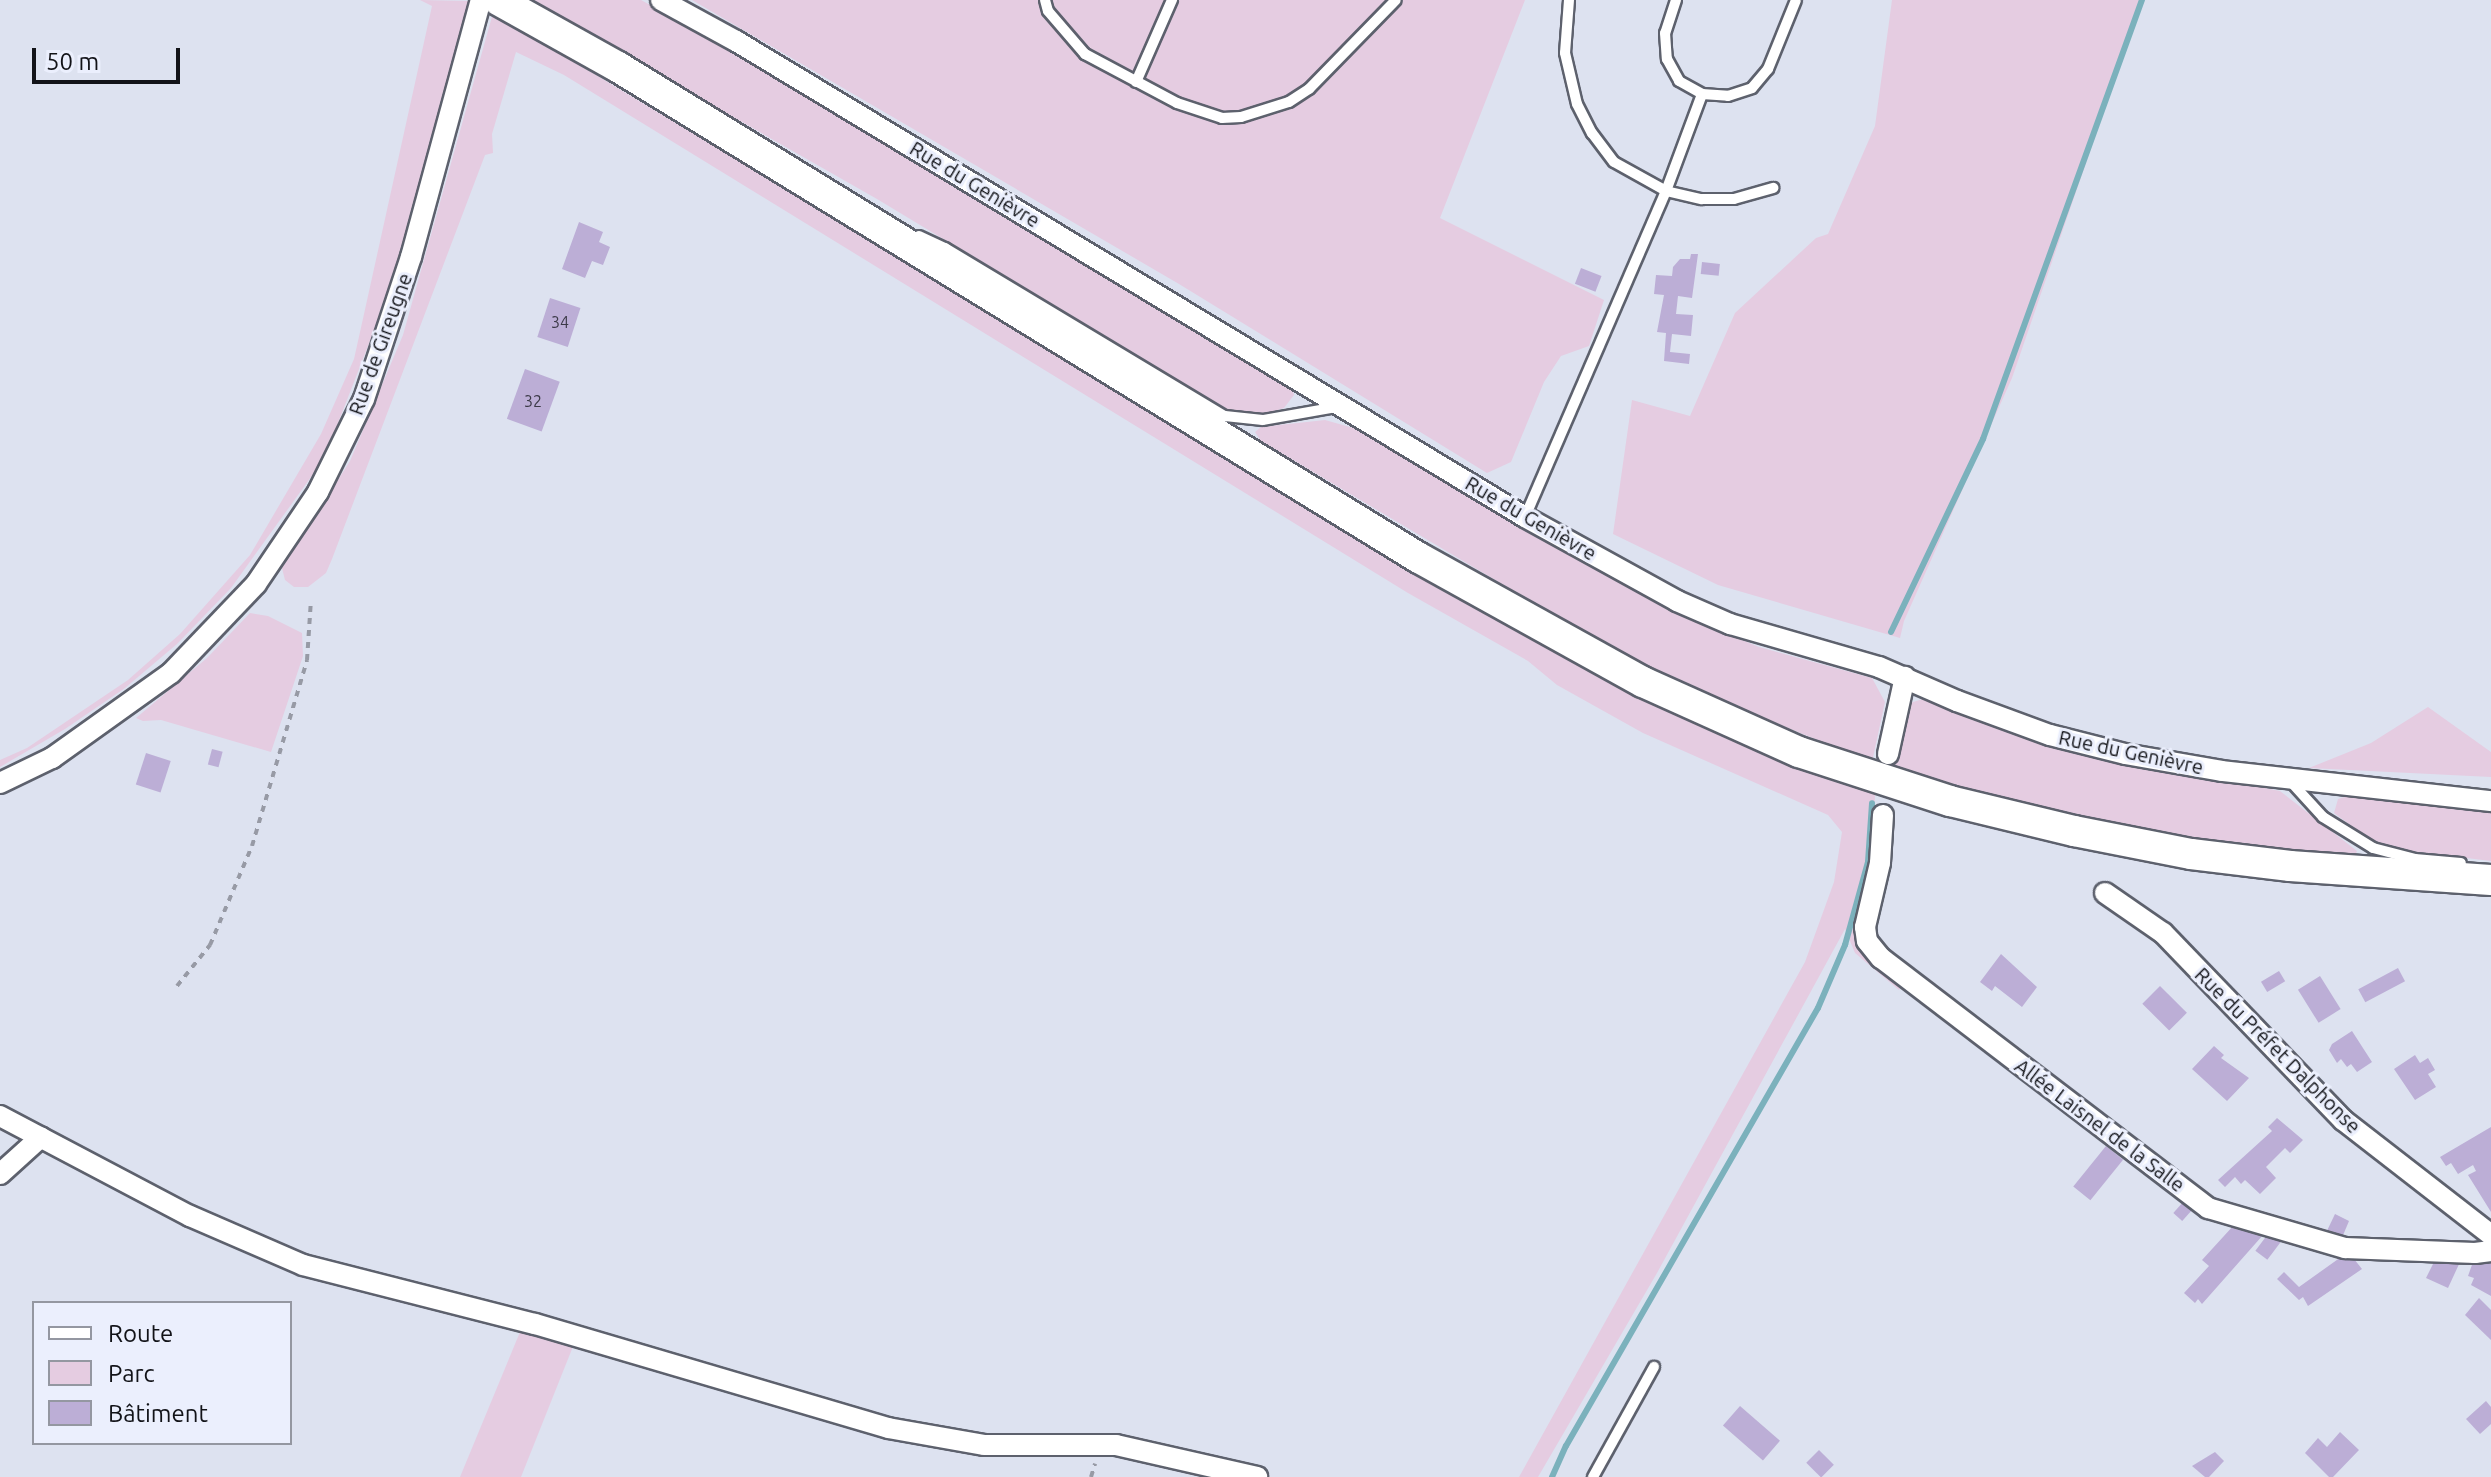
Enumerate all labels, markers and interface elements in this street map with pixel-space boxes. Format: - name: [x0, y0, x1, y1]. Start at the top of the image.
- scale bar: [36, 32, 184, 82]
- text: 50 m: [46, 48, 99, 75]
- street label: Rue du Genièvre: [906, 136, 1044, 232]
- street label: Rue de Gireugne: [343, 270, 417, 418]
- house number: 34: [551, 312, 569, 332]
- house number: 32: [524, 391, 542, 411]
- street label: Rue du Genièvre: [1461, 471, 1601, 565]
- street label: Rue du Genièvre: [2057, 725, 2205, 779]
- street label: Rue du Préfet Dalphonse: [2190, 962, 2366, 1138]
- street label: Allée Laisnel de la Salle: [2010, 1053, 2190, 1197]
- legend: [32, 1301, 292, 1445]
- text: Route: [108, 1320, 173, 1347]
- text: Parc: [108, 1360, 155, 1387]
- text: Bâtiment: [108, 1400, 208, 1427]

